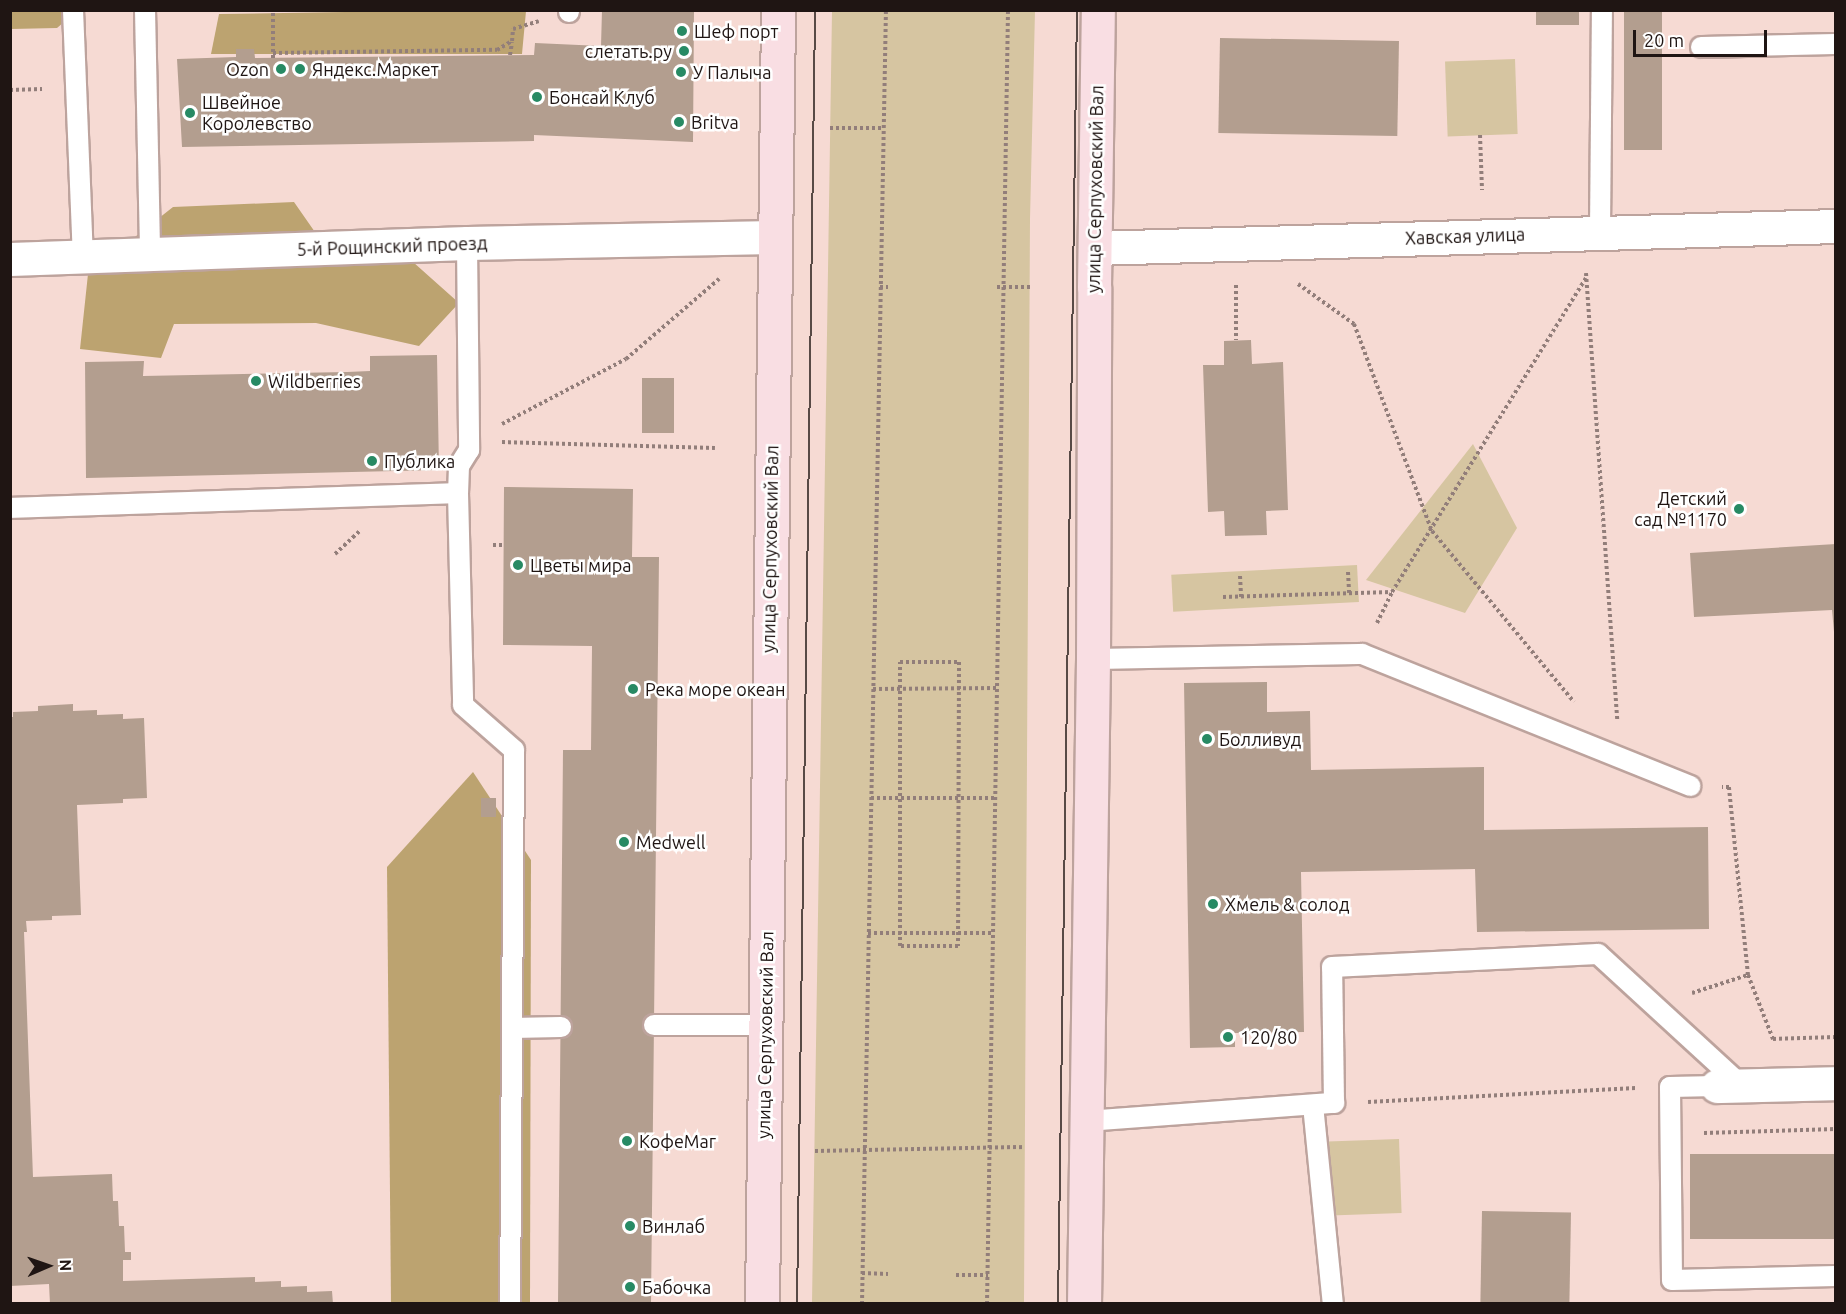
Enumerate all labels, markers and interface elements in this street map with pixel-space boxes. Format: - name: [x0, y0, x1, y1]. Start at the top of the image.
- scale bar: [1636, 18, 1770, 56]
- place label: Шеф порт: [694, 20, 779, 42]
- marker: Шеф порт: [675, 24, 689, 38]
- text: 20 m: [1644, 30, 1684, 50]
- place label: слетать.ру: [585, 40, 672, 62]
- marker: слетать.ру: [677, 44, 691, 58]
- place label: Ozon: [226, 58, 269, 80]
- place label: Яндекс.Маркет: [312, 58, 439, 80]
- place label: У Палыча: [693, 61, 772, 83]
- marker: Ozon: [274, 62, 288, 76]
- marker: Яндекс.Маркет: [293, 62, 307, 76]
- marker: У Палыча: [674, 65, 688, 79]
- street label: улица Серпуховский Вал: [1082, 85, 1108, 293]
- place label: Бонсай Клуб: [549, 86, 655, 108]
- marker: Бонсай Клуб: [530, 90, 544, 104]
- place label: Швейное Королевство: [202, 92, 312, 134]
- marker: Швейное Королевство: [183, 106, 197, 120]
- place label: Britva: [691, 111, 739, 133]
- marker: Britva: [672, 115, 686, 129]
- street label: Хавская улица: [1405, 223, 1525, 249]
- street label: 5-й Рощинский проезд: [296, 232, 488, 260]
- place label: Wildberries: [268, 370, 361, 392]
- marker: Wildberries: [249, 374, 263, 388]
- street label: улица Серпуховский Вал: [757, 445, 783, 653]
- place label: Публика: [384, 450, 455, 472]
- marker: Публика: [365, 454, 379, 468]
- place label: Детский сад №1170: [1634, 488, 1727, 530]
- marker: Детский сад №1170: [1732, 502, 1746, 516]
- place label: Цветы мира: [530, 554, 632, 576]
- marker: Цветы мира: [511, 558, 525, 572]
- place label: Река море океан: [645, 678, 785, 700]
- marker: Река море океан: [626, 682, 640, 696]
- place label: Болливуд: [1219, 728, 1301, 750]
- marker: Болливуд: [1200, 732, 1214, 746]
- place label: Medwell: [636, 831, 705, 853]
- marker: Medwell: [617, 835, 631, 849]
- place label: Хмель & солод: [1225, 893, 1349, 915]
- marker: Хмель & солод: [1206, 897, 1220, 911]
- street label: улица Серпуховский Вал: [752, 931, 778, 1139]
- place label: 120/80: [1240, 1026, 1297, 1048]
- marker: 120/80: [1221, 1030, 1235, 1044]
- place label: КофеМаг: [639, 1130, 716, 1152]
- marker: КофеМаг: [620, 1134, 634, 1148]
- place label: Винлаб: [642, 1215, 705, 1237]
- marker: Винлаб: [623, 1219, 637, 1233]
- north arrow: [18, 1236, 78, 1296]
- text: N: [57, 1259, 75, 1272]
- place label: Бабочка: [642, 1276, 711, 1298]
- marker: Бабочка: [623, 1280, 637, 1294]

